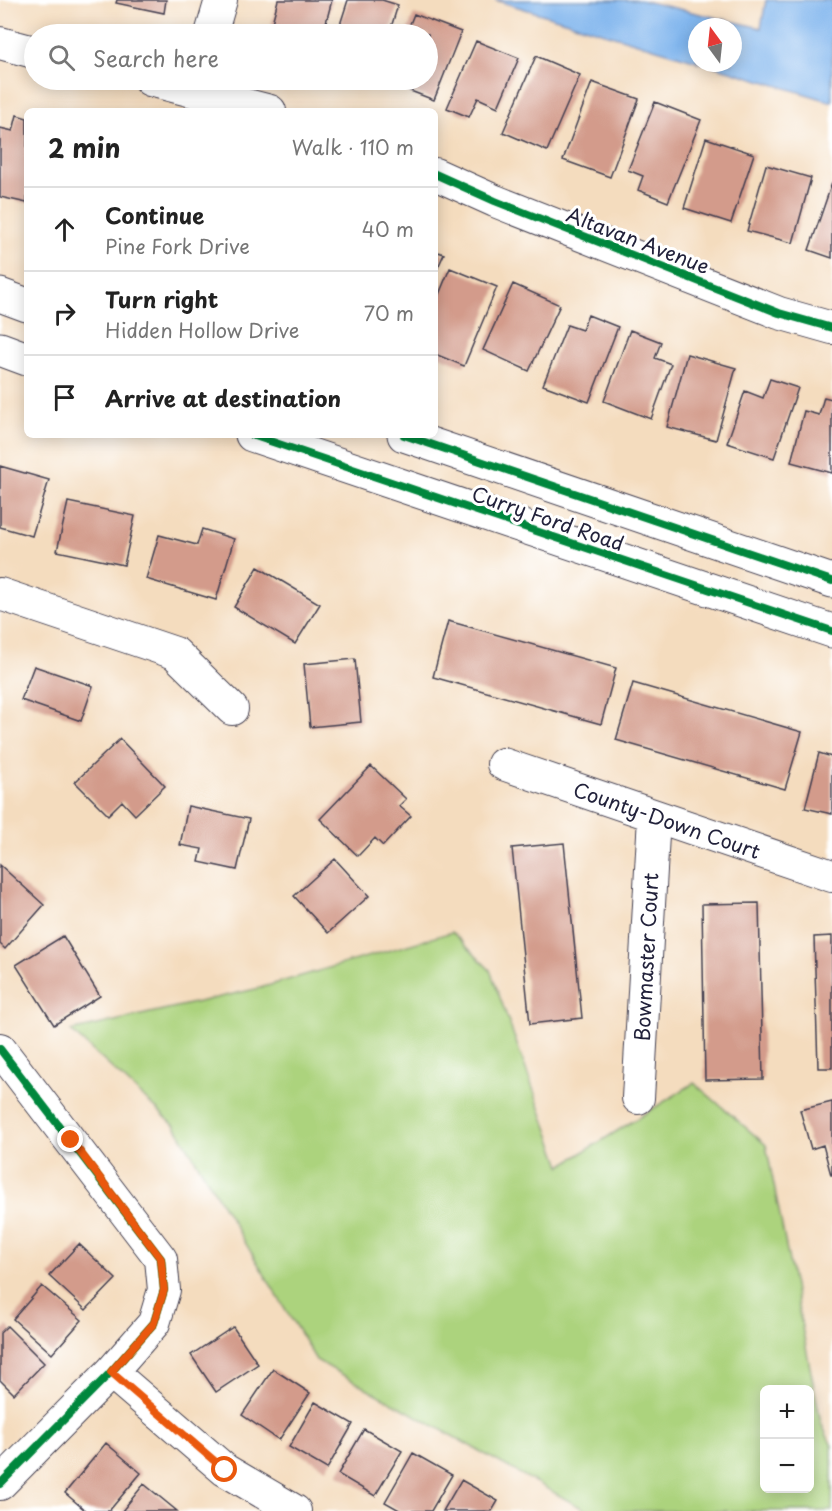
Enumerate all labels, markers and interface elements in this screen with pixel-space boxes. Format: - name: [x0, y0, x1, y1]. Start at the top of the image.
- north arrow: [688, 18, 742, 72]
- search box: [24, 24, 438, 90]
- icon: search: [45, 41, 78, 74]
- text: Search here: [93, 41, 219, 74]
- text: 2 min: [48, 128, 121, 167]
- text: Walk · 110 m: [292, 132, 414, 162]
- text: Continue: [105, 198, 204, 231]
- street label: Altavan Avenue: [562, 199, 714, 281]
- icon: ahead: [48, 213, 81, 246]
- text: 40 m: [362, 214, 414, 244]
- text: Pine Fork Drive: [105, 231, 250, 261]
- text: Turn right: [105, 282, 218, 315]
- icon: right: [48, 297, 81, 330]
- text: 70 m: [364, 298, 414, 328]
- text: Hidden Hollow Drive: [105, 315, 299, 345]
- icon: arrive: [48, 381, 81, 414]
- text: Arrive at destination: [105, 381, 341, 414]
- street label: Curry Ford Road: [468, 478, 628, 558]
- street label: County-Down Court: [569, 774, 765, 866]
- street label: Bowmaster Court: [627, 872, 665, 1042]
- route end: [57, 1126, 83, 1152]
- map controls: [760, 1385, 814, 1493]
- button: +: [760, 1385, 814, 1439]
- button: −: [760, 1439, 814, 1493]
- route start: [211, 1456, 237, 1482]

